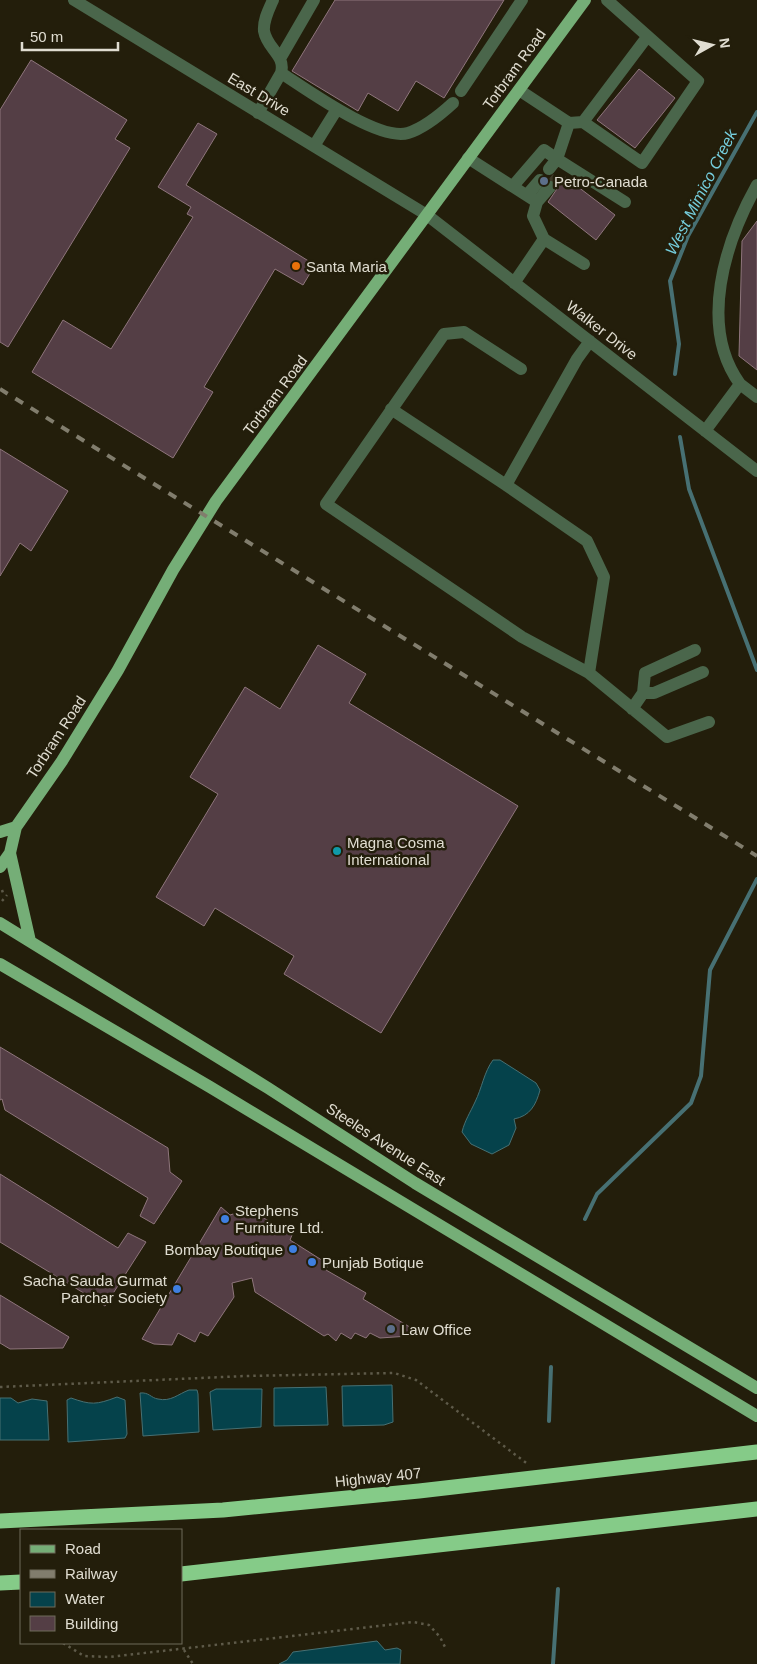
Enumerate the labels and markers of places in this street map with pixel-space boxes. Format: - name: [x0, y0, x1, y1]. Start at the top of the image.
- place label: Petro-Canada: [554, 173, 648, 190]
- marker: Petro-Canada: [538, 175, 550, 187]
- place label: Santa Maria: [306, 258, 388, 275]
- marker: Santa Maria: [290, 260, 302, 272]
- place label: Magna Cosma International: [347, 834, 445, 868]
- marker: Magna Cosma International: [331, 845, 343, 857]
- place label: Stephens Furniture Ltd.: [235, 1202, 324, 1236]
- marker: Stephens Furniture Ltd.: [219, 1213, 231, 1225]
- place label: Bombay Boutique: [165, 1241, 283, 1258]
- marker: Bombay Boutique: [287, 1243, 299, 1255]
- place label: Punjab Botique: [322, 1254, 424, 1271]
- marker: Punjab Botique: [306, 1256, 318, 1268]
- place label: Sacha Sauda Gurmat Parchar Society: [23, 1272, 168, 1306]
- marker: Sacha Sauda Gurmat Parchar Society: [171, 1283, 183, 1295]
- place label: Law Office: [401, 1321, 472, 1338]
- marker: Law Office: [385, 1323, 397, 1335]

